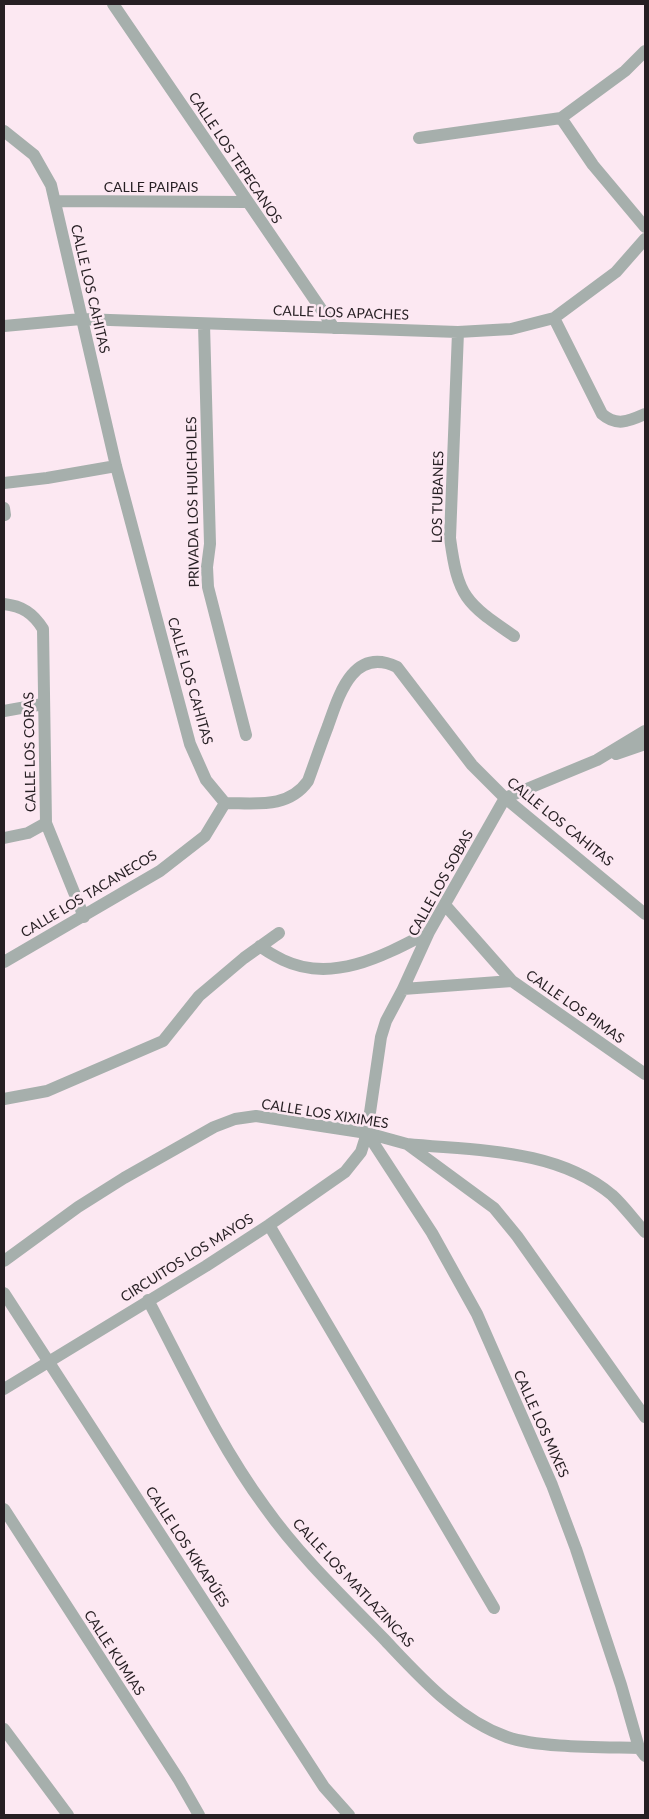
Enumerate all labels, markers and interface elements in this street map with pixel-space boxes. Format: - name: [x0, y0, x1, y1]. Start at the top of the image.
- street label: CALLE LOS TEPECANOS: [185, 89, 285, 227]
- street label: CALLE PAIPAIS: [104, 179, 198, 195]
- street label: CALLE LOS CAHITAS: [67, 223, 113, 355]
- street label: CALLE LOS APACHES: [273, 302, 409, 324]
- street label: PRIVADA LOS HUICHOLES: [183, 416, 203, 588]
- street label: LOS TUBANES: [429, 451, 447, 543]
- street label: CALLE LOS CAHITAS: [164, 615, 216, 747]
- street label: CALLE LOS CORAS: [21, 692, 39, 812]
- street label: CALLE LOS CAHITAS: [504, 774, 616, 870]
- street label: CALLE LOS SOBAS: [405, 827, 477, 939]
- street label: CALLE LOS TACANECOS: [18, 847, 160, 941]
- street label: CALLE LOS PIMAS: [523, 967, 627, 1047]
- street label: CALLE LOS XIXIMES: [260, 1096, 390, 1132]
- street label: CIRCUITOS LOS MAYOS: [118, 1210, 256, 1306]
- street label: CALLE LOS MIXES: [510, 1368, 572, 1480]
- street label: CALLE LOS KIKAPÚES: [142, 1484, 232, 1610]
- street label: CALLE LOS MATLAZINCAS: [289, 1515, 417, 1651]
- street label: CALLE KUMIAS: [80, 1607, 148, 1699]

